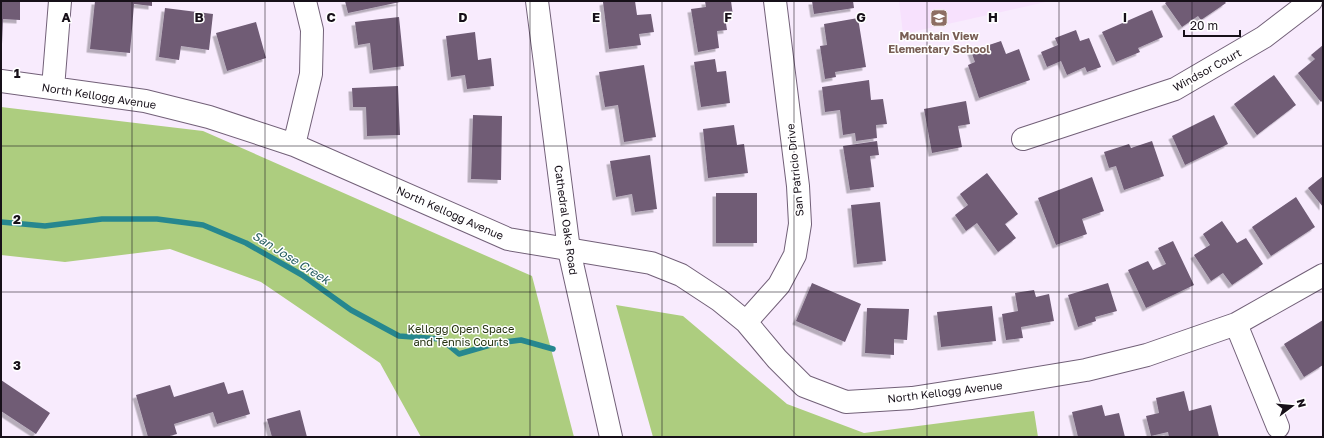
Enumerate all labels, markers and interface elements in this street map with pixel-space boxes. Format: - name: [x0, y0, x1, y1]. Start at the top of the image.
- school or university icon: Mountain View Elementary School: [929, 8, 949, 28]
- text: A: [61, 9, 71, 25]
- text: B: [194, 9, 204, 25]
- text: C: [326, 9, 336, 25]
- text: D: [458, 9, 468, 25]
- text: E: [592, 9, 600, 25]
- text: F: [724, 9, 732, 25]
- text: G: [856, 9, 866, 25]
- text: H: [988, 9, 998, 25]
- text: I: [1123, 9, 1127, 25]
- scale bar: [1184, 12, 1240, 38]
- text: 20 m: [1190, 18, 1218, 33]
- place label: Mountain View Elementary School: [888, 29, 990, 55]
- street label: Windsor Court: [1170, 45, 1243, 94]
- text: 1: [14, 65, 21, 81]
- street label: North Kellogg Avenue: [41, 80, 157, 111]
- street label: San Patricio Drive: [783, 123, 806, 217]
- street label: Cathedral Oaks Road: [552, 164, 581, 276]
- street label: North Kellogg Avenue: [395, 183, 506, 242]
- text: 2: [13, 211, 21, 227]
- water label: San Jose Creek: [250, 228, 334, 288]
- park label: Kellogg Open Space and Tennis Courts: [408, 322, 514, 348]
- text: 3: [13, 357, 21, 373]
- street label: North Kellogg Avenue: [887, 378, 1003, 405]
- north arrow: [1272, 386, 1312, 426]
- text: N: [1295, 397, 1309, 409]

